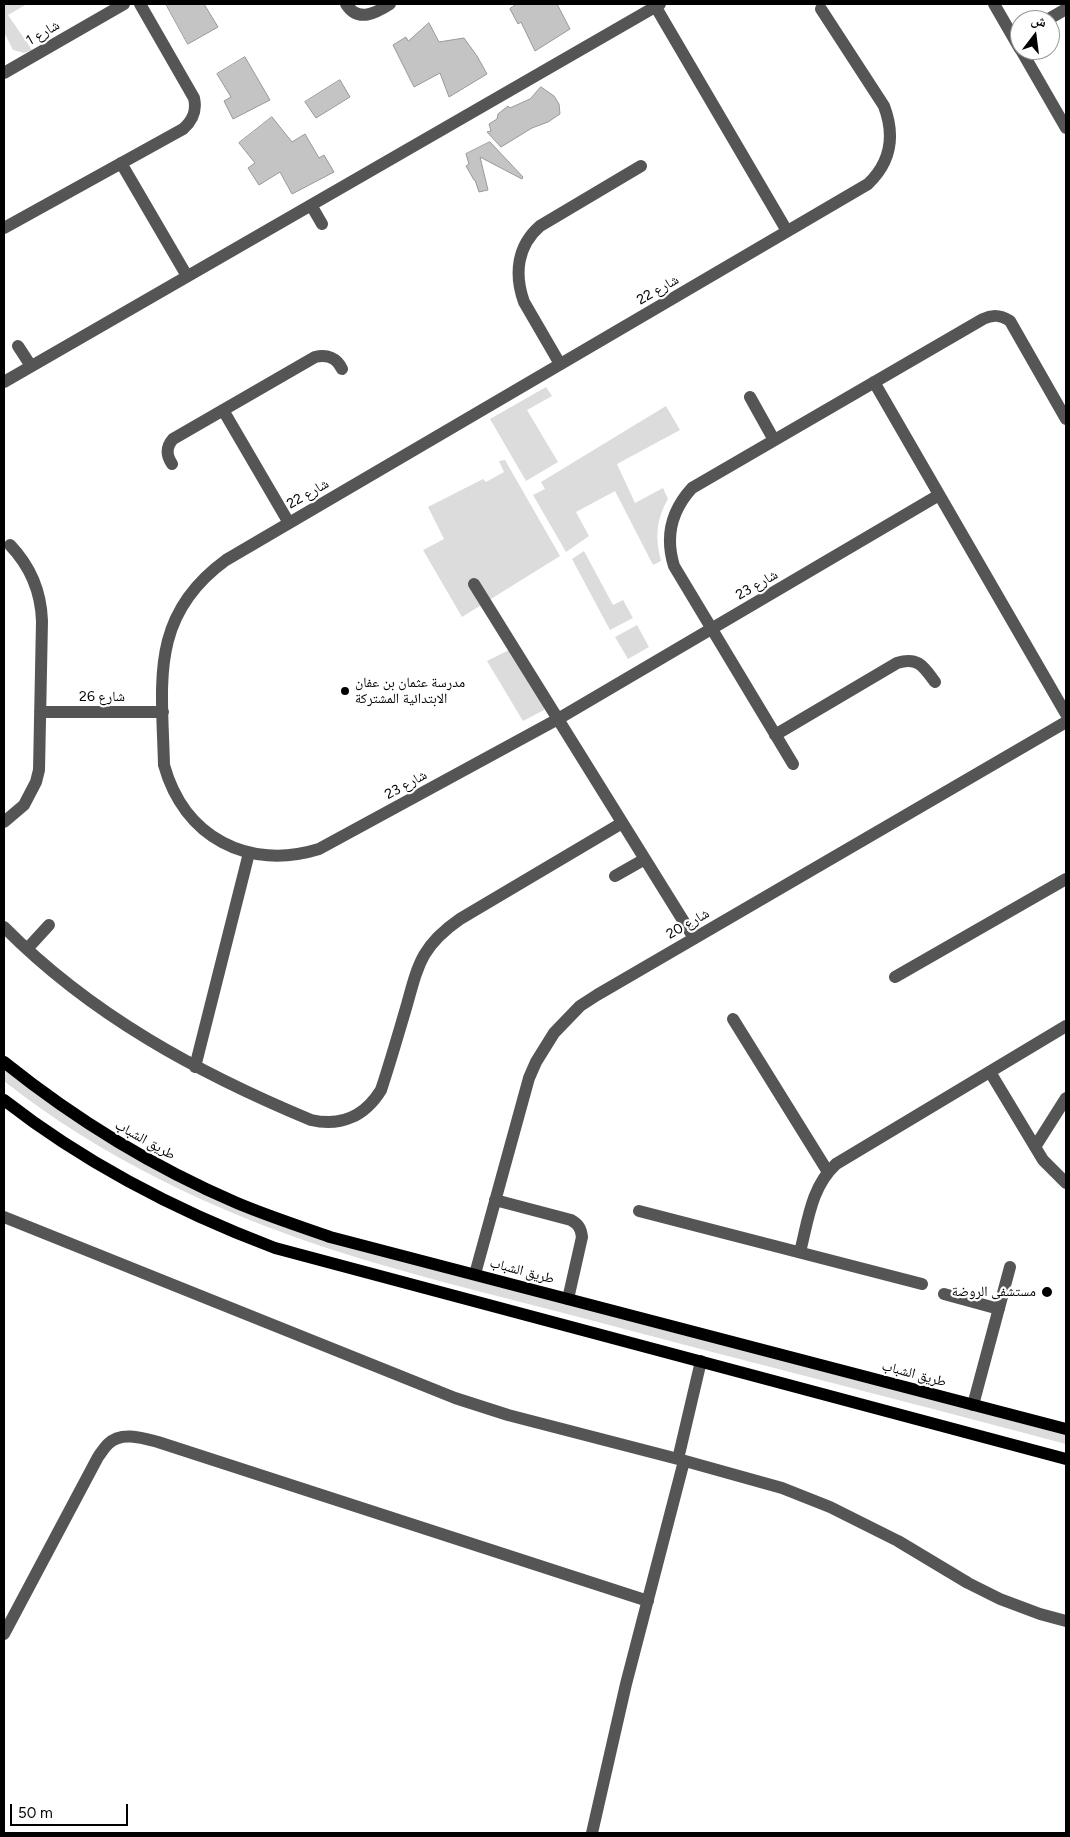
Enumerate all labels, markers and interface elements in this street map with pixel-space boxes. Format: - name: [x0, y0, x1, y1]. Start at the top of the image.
- north arrow: [1010, 10, 1060, 60]
- text: ش: [1029, 11, 1048, 31]
- street label: شارع 1: [23, 17, 63, 49]
- street label: شارع 22: [634, 271, 682, 309]
- street label: شارع 22: [284, 475, 332, 513]
- street label: شارع 23: [733, 566, 781, 604]
- place label: مدرسة عثمان بن عفان الابتدائية المشتركة: [355, 675, 465, 708]
- marker: مدرسة عثمان بن عفان الابتدائية المشتركة: [339, 685, 351, 697]
- street label: شارع 26: [79, 689, 125, 705]
- street label: شارع 23: [382, 767, 430, 803]
- street label: شارع 20: [664, 905, 712, 943]
- street label: طريق الشباب: [112, 1117, 178, 1163]
- street label: طريق الشباب: [488, 1254, 556, 1288]
- place label: مستشفى الروضة: [952, 1284, 1036, 1300]
- marker: مستشفى الروضة: [1040, 1285, 1054, 1299]
- street label: طريق الشباب: [880, 1357, 948, 1391]
- scale bar: [12, 1794, 130, 1826]
- text: 50 m: [18, 1804, 53, 1822]

